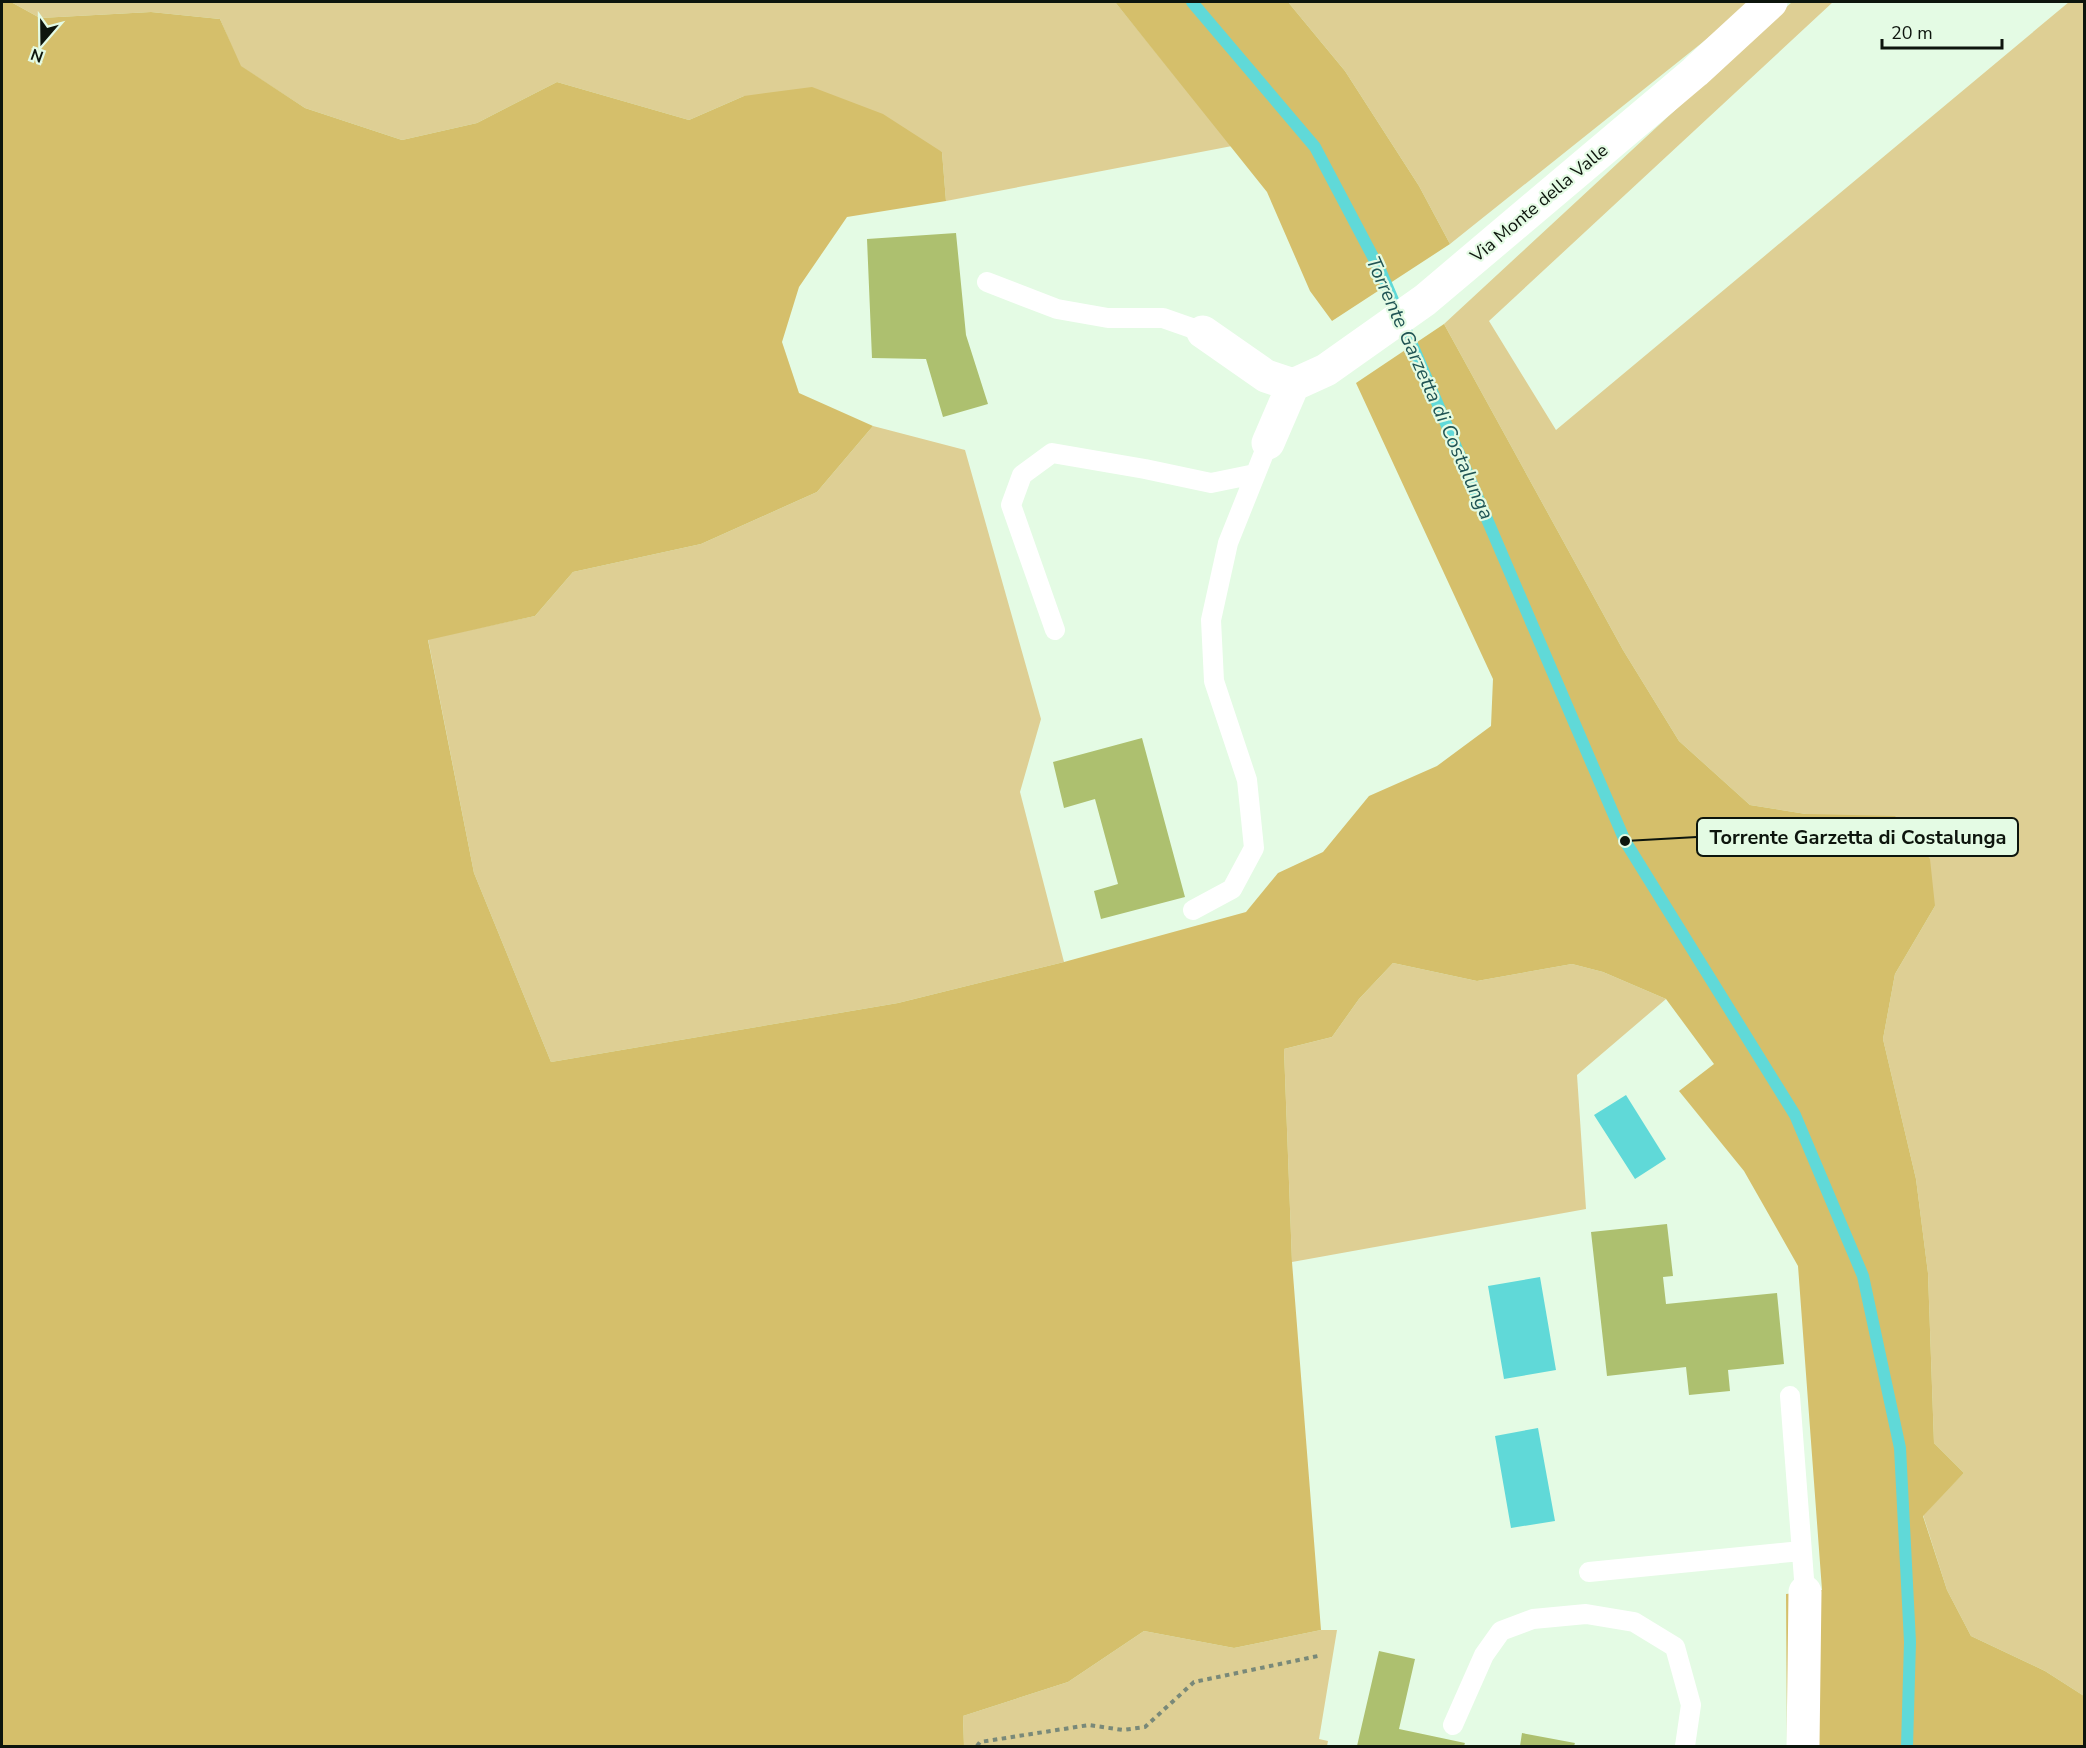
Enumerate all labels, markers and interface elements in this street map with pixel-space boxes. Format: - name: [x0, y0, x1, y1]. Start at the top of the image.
- north arrow: [12, 12, 72, 72]
- scale bar: [1882, 12, 2002, 50]
- text: 20 m: [1891, 21, 1933, 45]
- text: N: [28, 43, 47, 68]
- street label: Via Monte della Valle: [1464, 138, 1613, 268]
- water label: Torrente Garzetta di Costalunga: [1360, 252, 1500, 524]
- callout: Torrente Garzetta di Costalunga: [1697, 818, 2018, 856]
- text: Torrente Garzetta di Costalunga: [1710, 824, 2006, 851]

